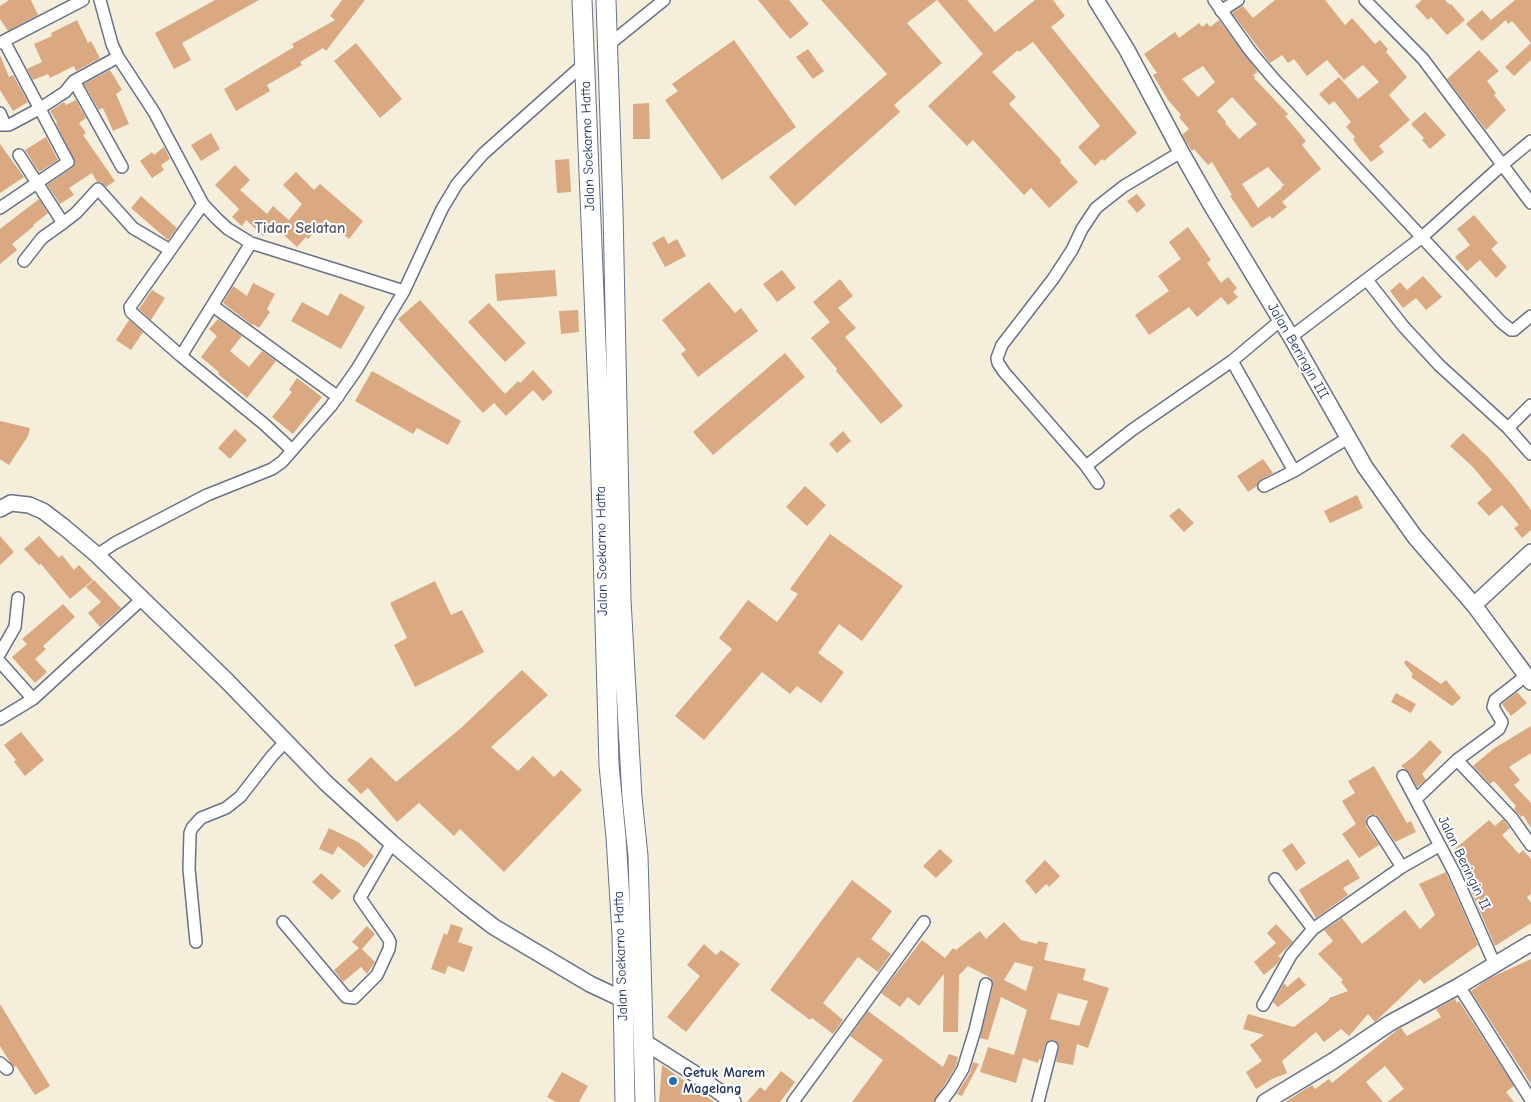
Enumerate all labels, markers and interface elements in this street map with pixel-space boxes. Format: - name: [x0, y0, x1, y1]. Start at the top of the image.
- street label: Jalan Soekarno Hatta: [577, 81, 599, 211]
- district label: Tidar Selatan: [254, 218, 346, 238]
- street label: Jalan Beringin III: [1264, 300, 1332, 402]
- street label: Jalan Soekarno Hatta: [592, 486, 612, 616]
- street label: Jalan Beringin II: [1434, 813, 1494, 913]
- street label: Jalan Soekarno Hatta: [610, 891, 632, 1021]
- place label: Getuk Marem Magelang: [683, 1065, 765, 1098]
- marker: Getuk Marem Magelang: [667, 1075, 679, 1087]

